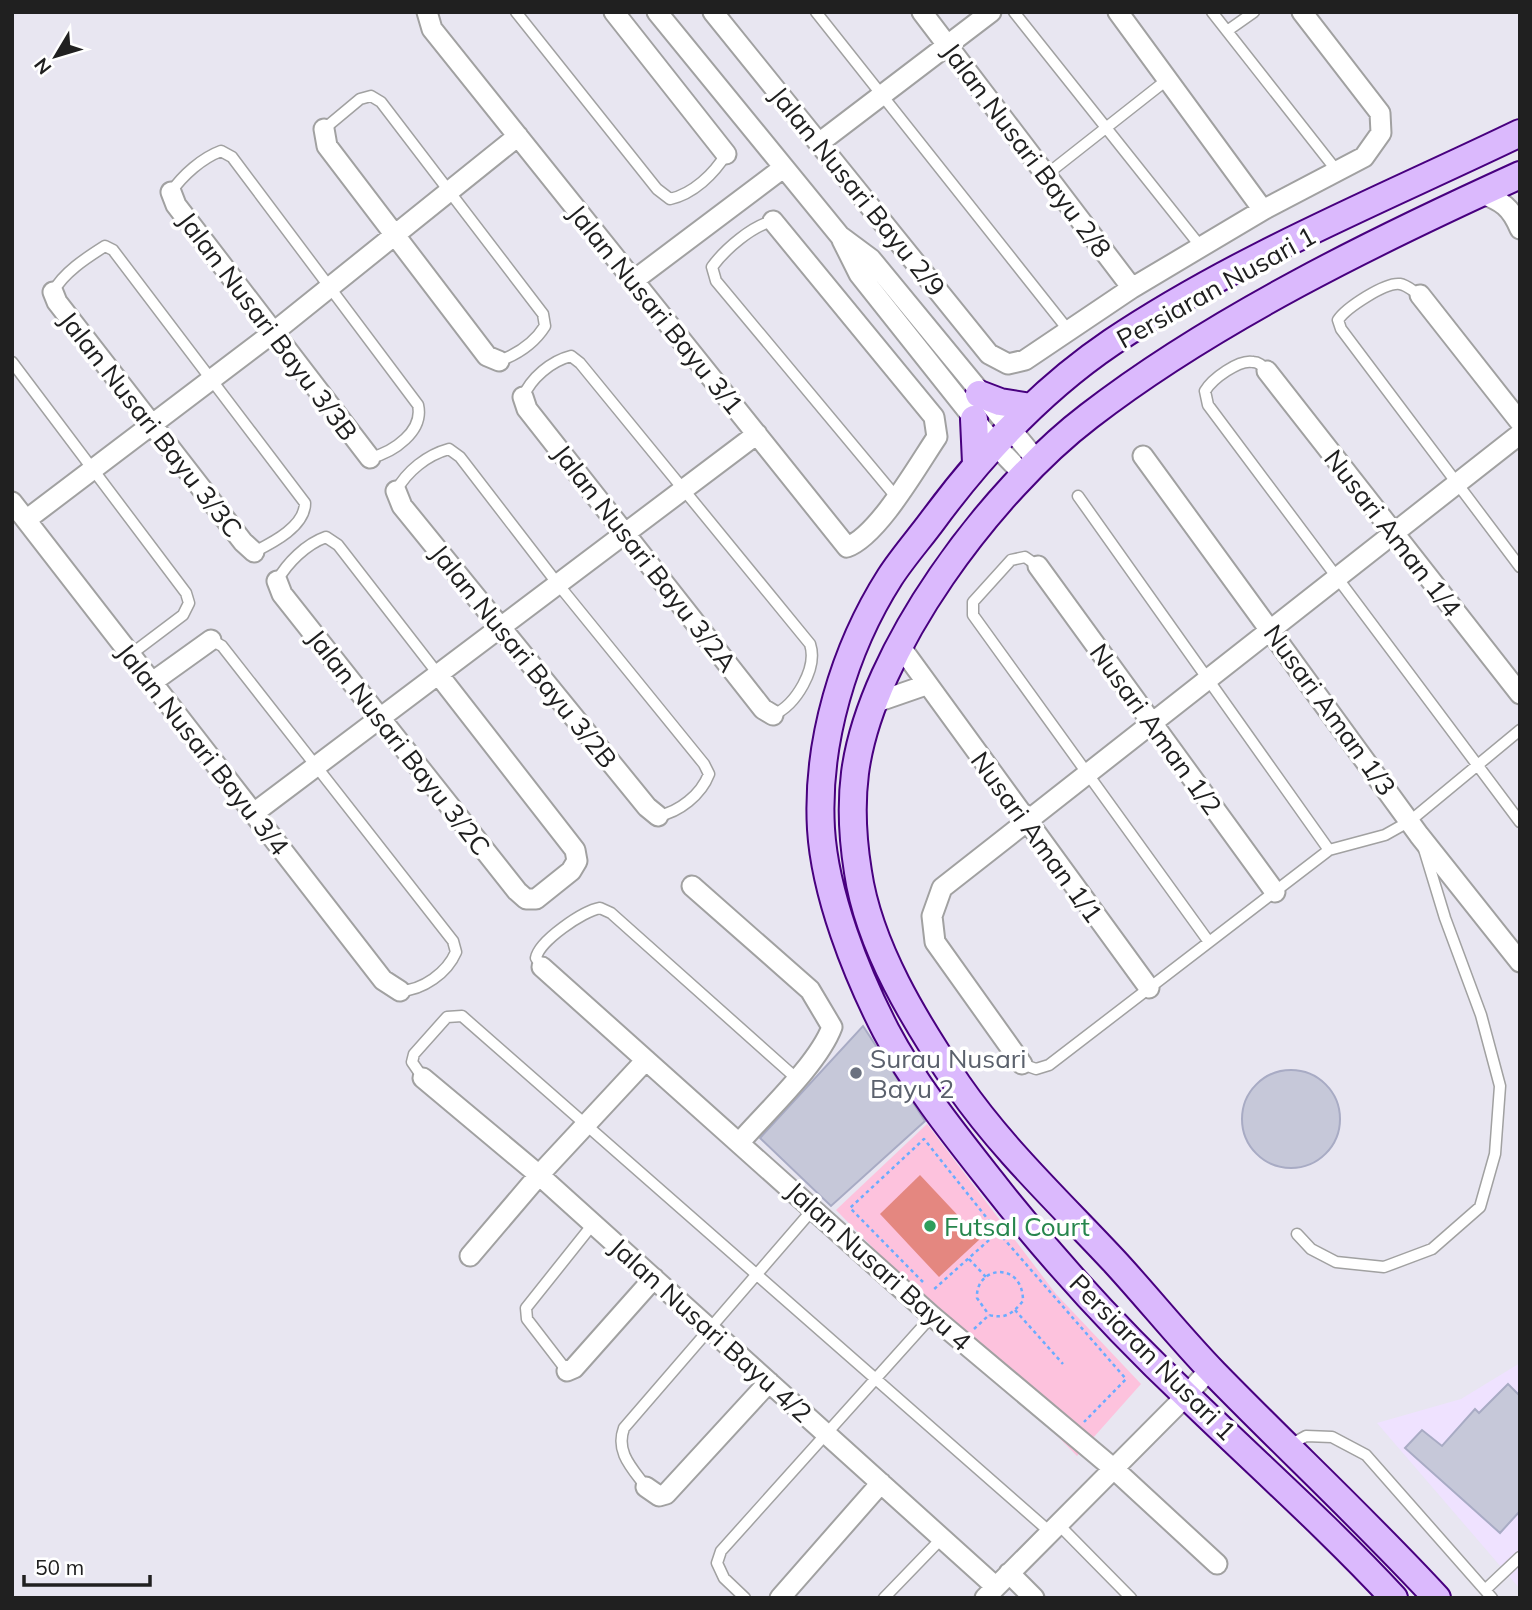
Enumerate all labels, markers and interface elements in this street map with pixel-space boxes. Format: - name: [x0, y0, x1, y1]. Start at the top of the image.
- north arrow: [21, 21, 91, 91]
- street label: Jalan Nusari Bayu 2/8: [935, 36, 1119, 264]
- text: N: [29, 53, 56, 80]
- street label: Jalan Nusari Bayu 2/9: [763, 79, 953, 303]
- street label: Jalan Nusari Bayu 3/1: [561, 197, 751, 421]
- street label: Jalan Nusari Bayu 3/3B: [171, 205, 365, 447]
- street label: Persiaran Nusari 1: [1111, 219, 1321, 355]
- street label: Jalan Nusari Bayu 3/3C: [52, 304, 250, 544]
- street label: Jalan Nusari Bayu 3/2A: [546, 438, 744, 678]
- street label: Nusari Aman 1/4: [1317, 443, 1469, 623]
- street label: Jalan Nusari Bayu 3/2B: [424, 537, 624, 775]
- street label: Nusari Aman 1/3: [1257, 618, 1403, 802]
- street label: Jalan Nusari Bayu 3/2C: [300, 622, 498, 862]
- street label: Jalan Nusari Bayu 3/4: [110, 636, 296, 862]
- street label: Nusari Aman 1/2: [1083, 637, 1229, 821]
- street label: Nusari Aman 1/1: [964, 745, 1110, 929]
- place label: Surau Nusari Bayu 2: [870, 1042, 1026, 1105]
- marker: Surau Nusari Bayu 2: [848, 1065, 864, 1081]
- street label: Jalan Nusari Bayu 4: [780, 1174, 978, 1358]
- place label: Futsal Court: [944, 1210, 1090, 1243]
- marker: Futsal Court: [922, 1218, 938, 1234]
- street label: Jalan Nusari Bayu 4/2: [603, 1231, 819, 1429]
- street label: Persiaran Nusari 1: [1063, 1267, 1243, 1447]
- scale bar: [24, 1544, 150, 1588]
- text: 50 m: [35, 1554, 84, 1580]

